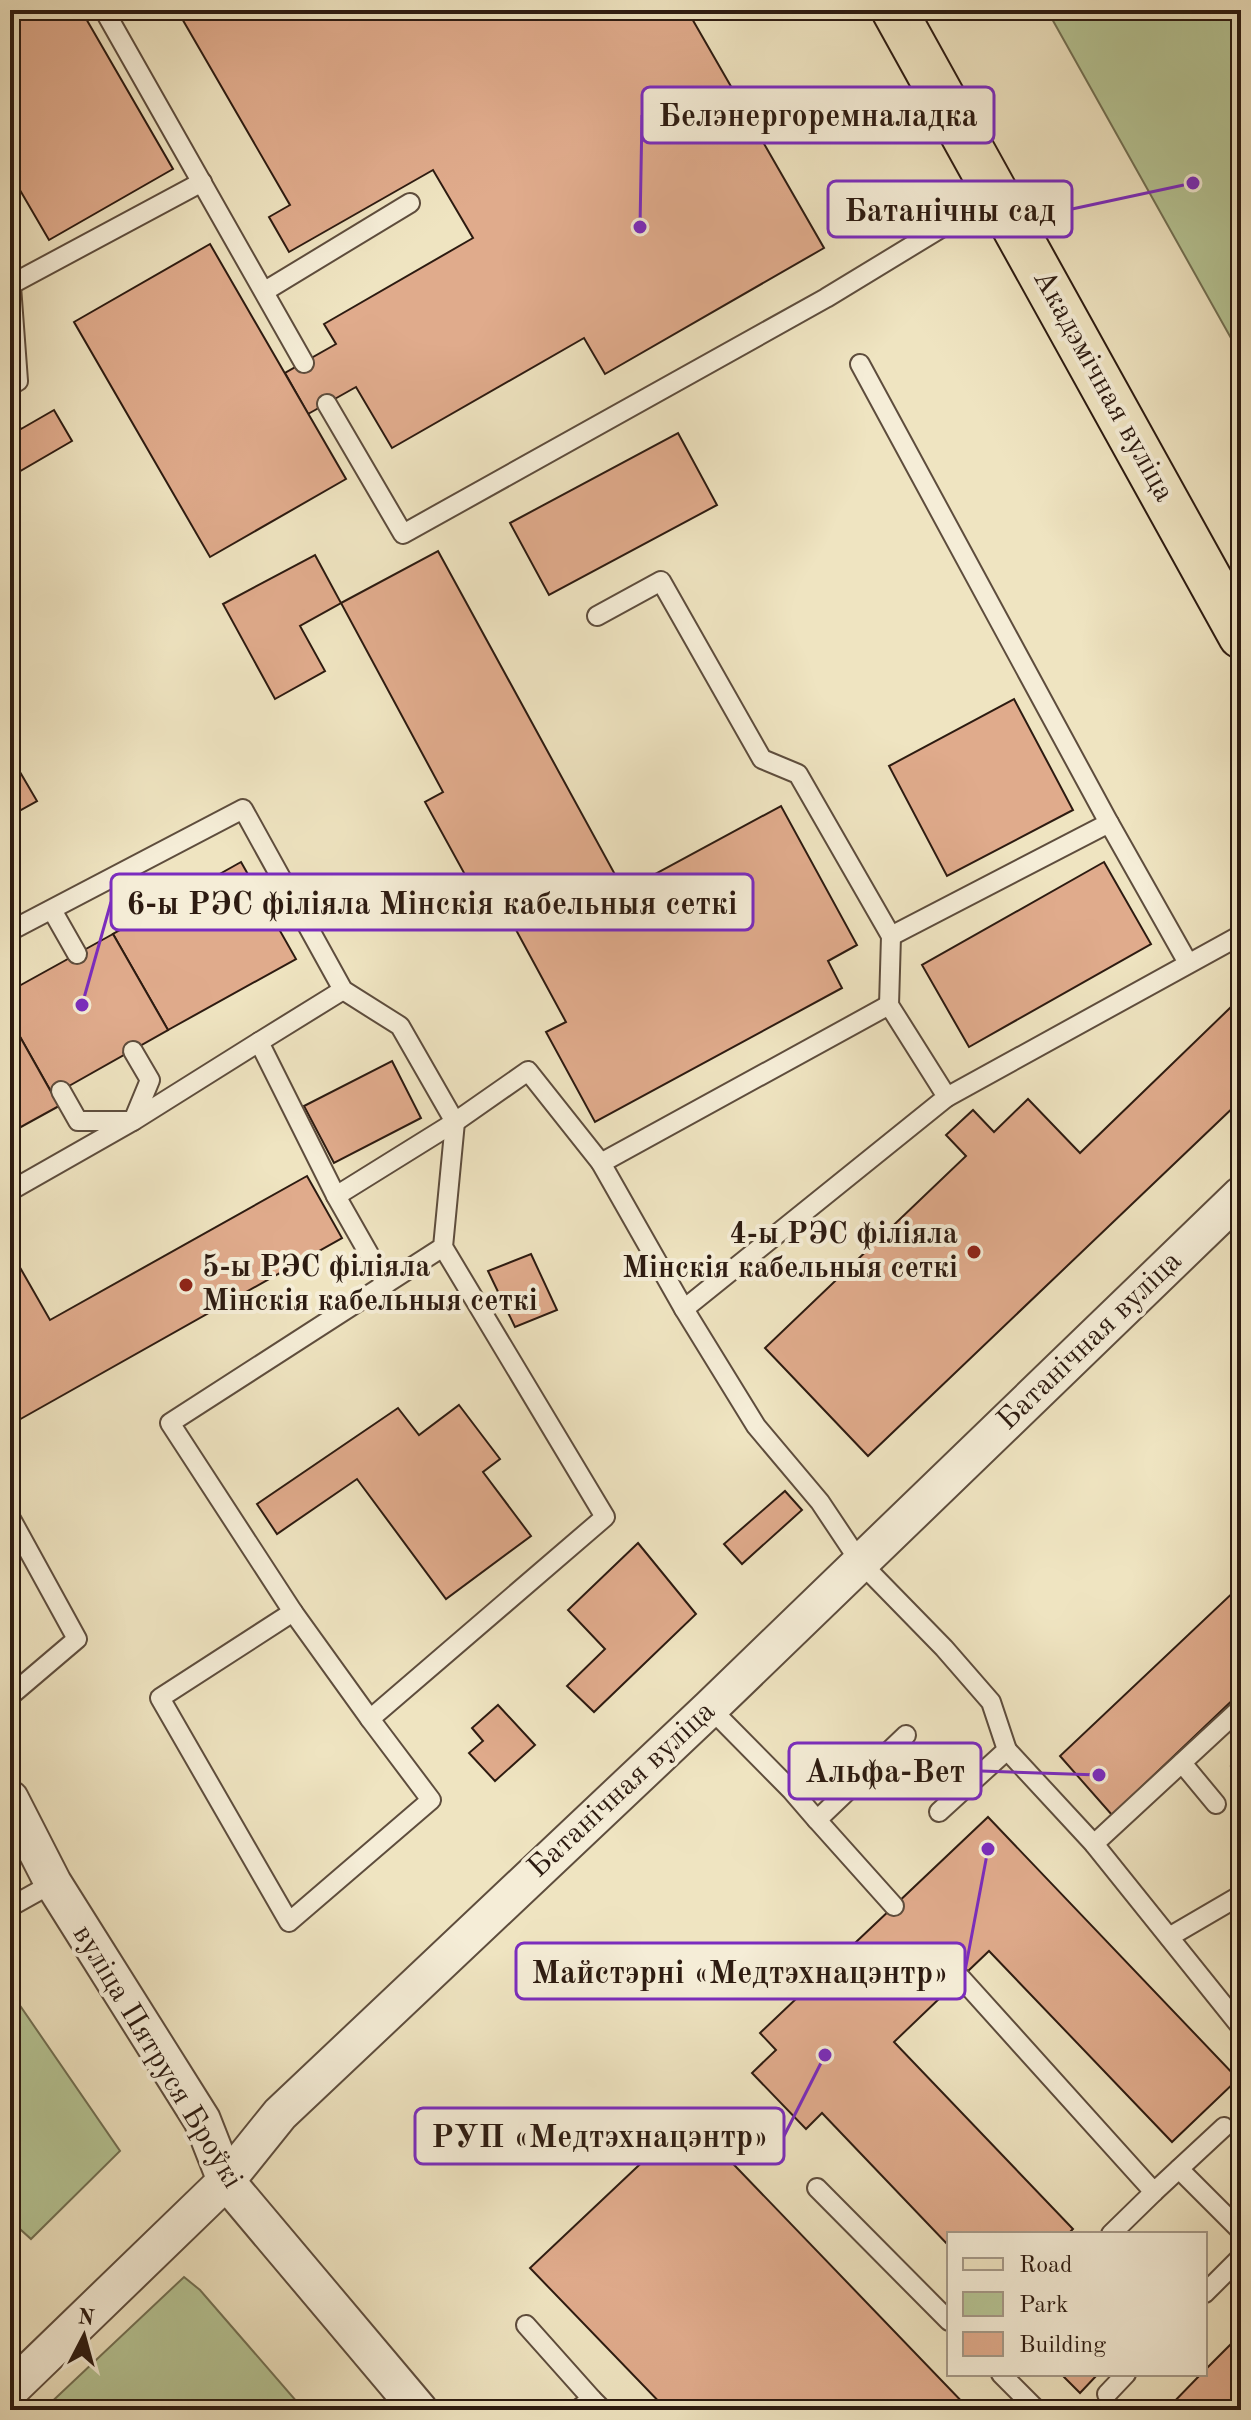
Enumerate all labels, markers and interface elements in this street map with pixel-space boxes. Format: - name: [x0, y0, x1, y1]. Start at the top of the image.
- callout: Белэнергоремналадка: [642, 87, 994, 143]
- text: Белэнергоремналадка: [658, 102, 978, 134]
- callout: Батанічны сад: [828, 181, 1072, 237]
- text: Батанічны сад: [844, 197, 1056, 229]
- street label: Акадэмічная вуліца: [1027, 265, 1179, 507]
- callout: 6-ы РЭС філіяла Мінскія кабельныя сеткі: [111, 874, 753, 930]
- text: 6-ы РЭС філіяла Мінскія кабельныя сеткі: [127, 890, 737, 922]
- place label: 4-ы РЭС філіяла Мінскія кабельныя сеткі: [622, 1220, 958, 1284]
- marker: 4-ы РЭС філіяла Мінскія кабельныя сеткі: [965, 1243, 983, 1261]
- street label: Батанічная вуліца: [992, 1246, 1188, 1436]
- place label: 5-ы РЭС філіяла Мінскія кабельныя сеткі: [202, 1253, 538, 1317]
- marker: 5-ы РЭС філіяла Мінскія кабельныя сеткі: [177, 1276, 195, 1294]
- street label: Батанічная вуліца: [523, 1696, 721, 1884]
- callout: Альфа-Вет: [789, 1743, 981, 1799]
- text: Альфа-Вет: [805, 1758, 965, 1790]
- street label: вуліца Пятруся Броўкі: [67, 1920, 247, 2194]
- callout: Майстэрні «Медтэхнацэнтр»: [516, 1943, 965, 1999]
- text: Майстэрні «Медтэхнацэнтр»: [531, 1959, 949, 1991]
- callout: РУП «Медтэхнацэнтр»: [415, 2108, 784, 2164]
- text: РУП «Медтэхнацэнтр»: [431, 2123, 769, 2155]
- legend: [947, 2232, 1207, 2376]
- text: Road: [1019, 2254, 1072, 2278]
- text: Park: [1019, 2294, 1068, 2318]
- north arrow: [44, 2296, 124, 2376]
- text: N: [76, 2306, 96, 2330]
- text: Building: [1019, 2334, 1106, 2358]

